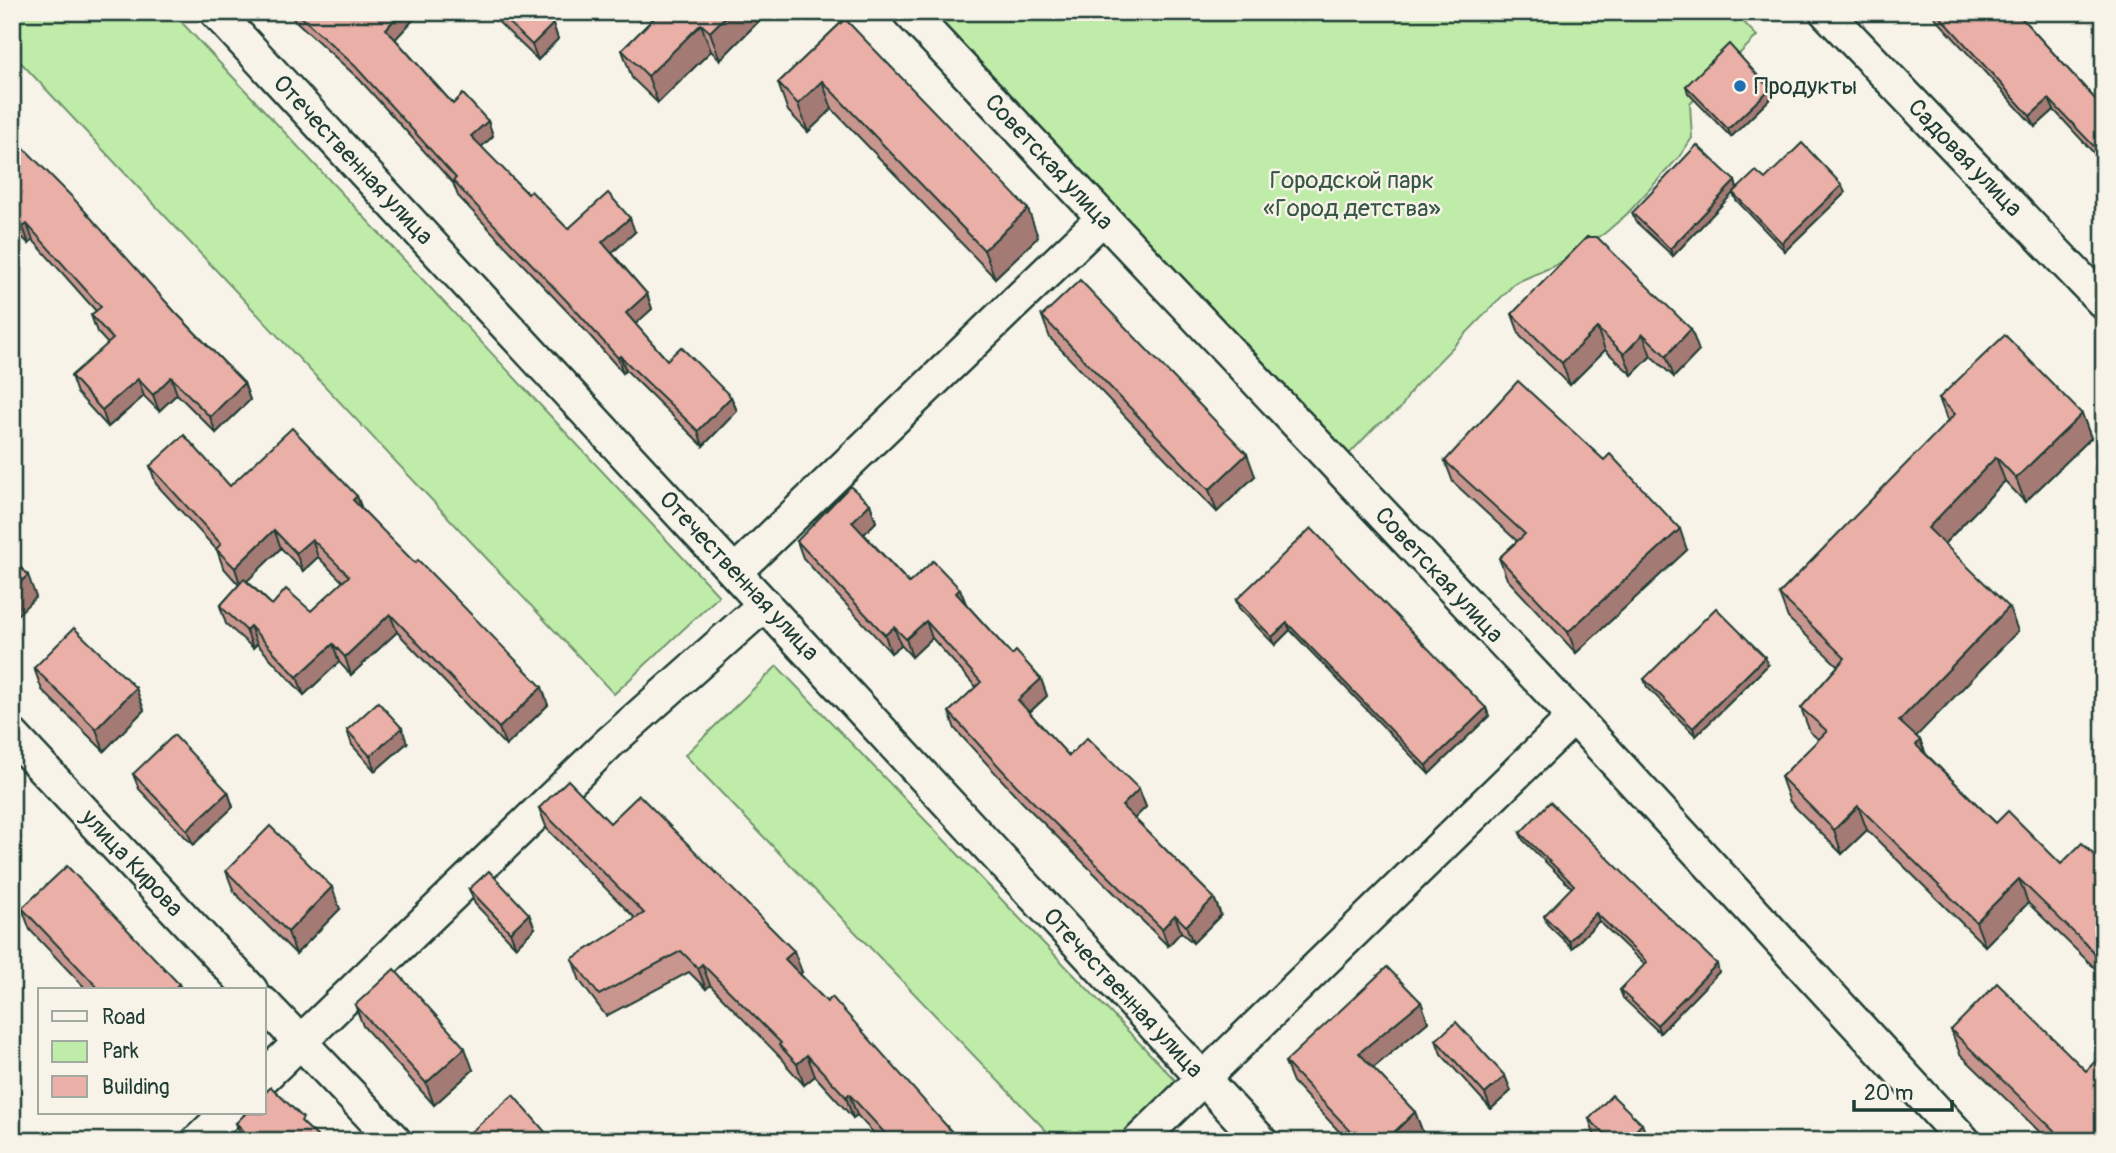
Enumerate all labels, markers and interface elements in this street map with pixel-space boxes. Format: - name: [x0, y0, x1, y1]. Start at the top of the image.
- street label: Отечественная улица: [267, 69, 439, 251]
- place label: Продукты: [1754, 72, 1857, 101]
- marker: Продукты: [1732, 78, 1748, 94]
- street label: Советская улица: [979, 88, 1119, 236]
- street label: Садовая улица: [1902, 93, 2028, 223]
- park label: Городской парк «Город детства»: [1263, 166, 1441, 223]
- street label: Отечественная улица: [653, 485, 825, 667]
- street label: Советская улица: [1369, 501, 1509, 649]
- street label: улица Кирова: [74, 802, 189, 923]
- street label: Отечественная улица: [1037, 902, 1209, 1084]
- legend: [38, 988, 266, 1114]
- text: Road: [102, 1004, 146, 1031]
- text: Park: [102, 1038, 139, 1065]
- scale bar: [1854, 1069, 1952, 1113]
- text: Building: [102, 1074, 169, 1101]
- text: 20 m: [1864, 1080, 1913, 1107]

